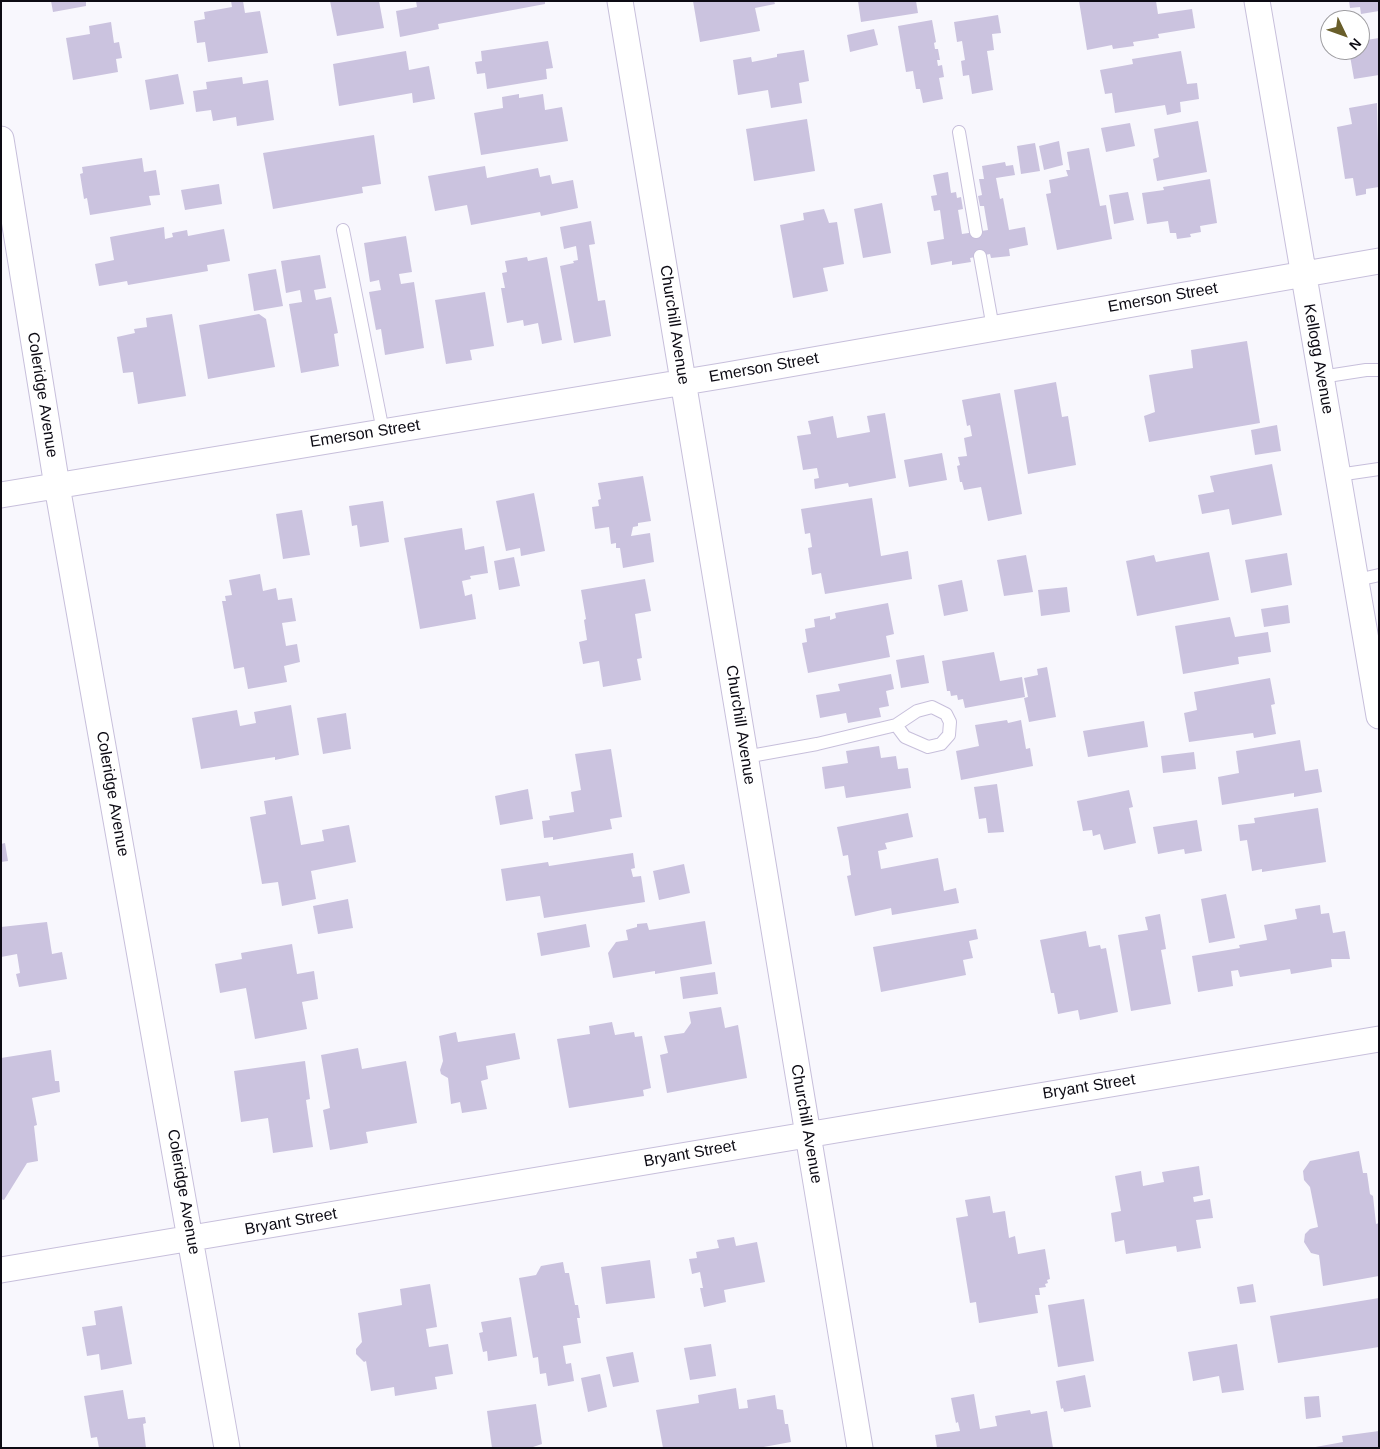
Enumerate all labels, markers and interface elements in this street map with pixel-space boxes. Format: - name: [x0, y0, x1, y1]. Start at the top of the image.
- north arrow: [1320, 10, 1370, 60]
- text: N: [1346, 35, 1365, 53]
- street label: Churchill Avenue: [655, 264, 693, 386]
- street label: Emerson Street: [1107, 279, 1219, 317]
- street label: Kellogg Avenue: [1299, 302, 1337, 416]
- street label: Coleridge Avenue: [23, 331, 61, 459]
- street label: Emerson Street: [708, 349, 820, 387]
- street label: Emerson Street: [309, 416, 421, 452]
- street label: Churchill Avenue: [721, 664, 759, 786]
- street label: Coleridge Avenue: [92, 730, 132, 858]
- street label: Churchill Avenue: [786, 1063, 826, 1185]
- street label: Bryant Street: [1041, 1070, 1137, 1104]
- street label: Coleridge Avenue: [163, 1128, 203, 1256]
- street label: Bryant Street: [642, 1136, 738, 1172]
- street label: Bryant Street: [243, 1204, 339, 1240]

